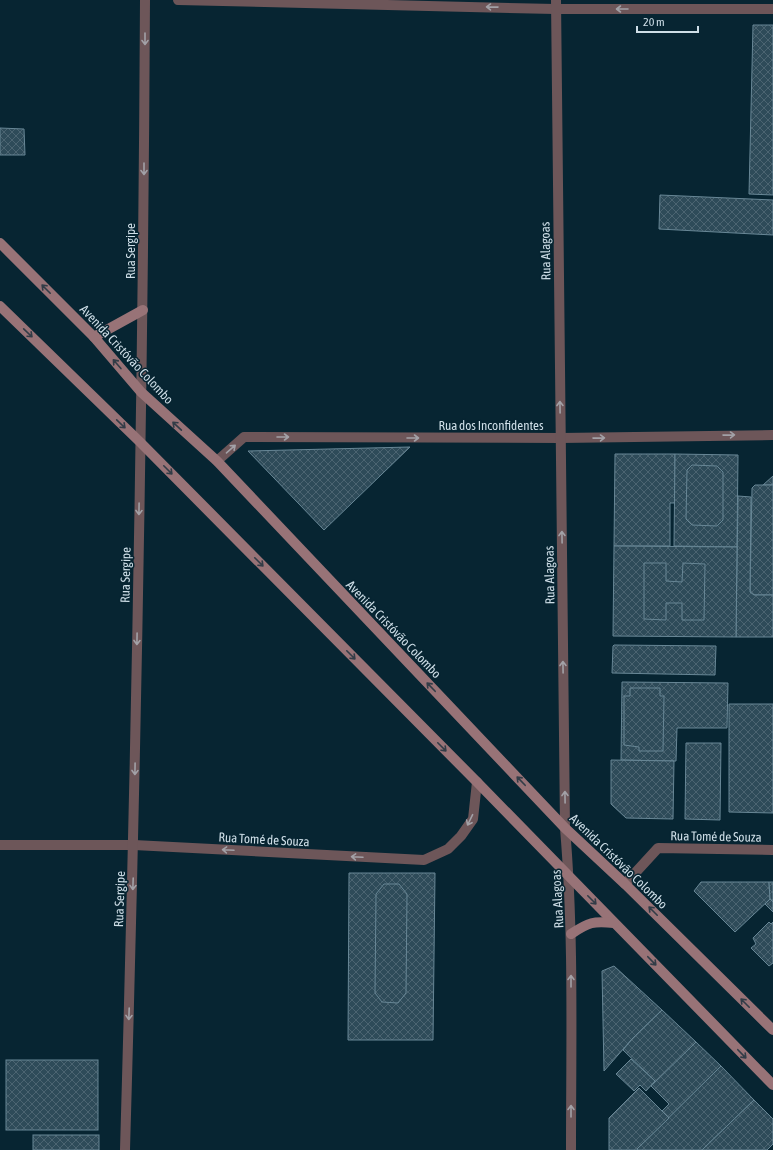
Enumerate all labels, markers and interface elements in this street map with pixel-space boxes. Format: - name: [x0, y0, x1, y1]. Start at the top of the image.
- one-way arrow: [486, 4, 499, 11]
- one-way arrow: [616, 5, 629, 13]
- scale bar: [637, 8, 698, 34]
- text: 20 m: [643, 15, 665, 29]
- one-way arrow: [141, 32, 149, 45]
- one-way arrow: [140, 162, 148, 175]
- street label: Rua Alagoas: [537, 221, 554, 280]
- street label: Rua Sergipe: [123, 223, 138, 279]
- one-way arrow: [41, 284, 51, 294]
- street label: Avenida Cristóvão Colombo: [77, 302, 176, 407]
- one-way arrow: [23, 328, 33, 338]
- one-way arrow: [113, 359, 122, 370]
- one-way arrow: [556, 401, 564, 414]
- street label: Rua dos Inconfidentes: [438, 418, 544, 433]
- one-way arrow: [116, 419, 126, 428]
- one-way arrow: [173, 422, 183, 431]
- one-way arrow: [722, 431, 735, 439]
- one-way arrow: [276, 433, 289, 441]
- one-way arrow: [406, 434, 419, 442]
- one-way arrow: [592, 434, 605, 442]
- one-way arrow: [226, 444, 236, 454]
- one-way arrow: [163, 465, 173, 475]
- one-way arrow: [135, 502, 143, 515]
- one-way arrow: [558, 531, 566, 544]
- street label: Rua Alagoas: [541, 545, 558, 604]
- street label: Rua Sergipe: [118, 547, 133, 603]
- one-way arrow: [254, 557, 264, 567]
- street label: Avenida Cristóvão Colombo: [343, 577, 444, 681]
- one-way arrow: [133, 632, 141, 645]
- one-way arrow: [346, 650, 356, 660]
- one-way arrow: [559, 661, 567, 674]
- one-way arrow: [427, 682, 436, 692]
- one-way arrow: [437, 742, 447, 752]
- one-way arrow: [131, 762, 139, 775]
- one-way arrow: [516, 776, 525, 786]
- one-way arrow: [561, 791, 569, 804]
- street label: Avenida Cristóvão Colombo: [567, 811, 671, 912]
- one-way arrow: [466, 814, 474, 826]
- street label: Rua Tomé de Souza: [670, 828, 762, 845]
- street label: Rua Tomé de Souza: [218, 830, 310, 849]
- one-way arrow: [222, 846, 235, 854]
- one-way arrow: [351, 853, 364, 860]
- street label: Rua Alagoas: [548, 869, 567, 929]
- street label: Rua Sergipe: [111, 871, 128, 927]
- one-way arrow: [129, 877, 136, 890]
- one-way arrow: [587, 895, 597, 905]
- one-way arrow: [648, 906, 658, 916]
- one-way arrow: [647, 956, 656, 966]
- one-way arrow: [567, 975, 575, 988]
- one-way arrow: [740, 998, 750, 1008]
- one-way arrow: [125, 1007, 133, 1020]
- one-way arrow: [738, 1049, 747, 1059]
- one-way arrow: [567, 1105, 575, 1118]

